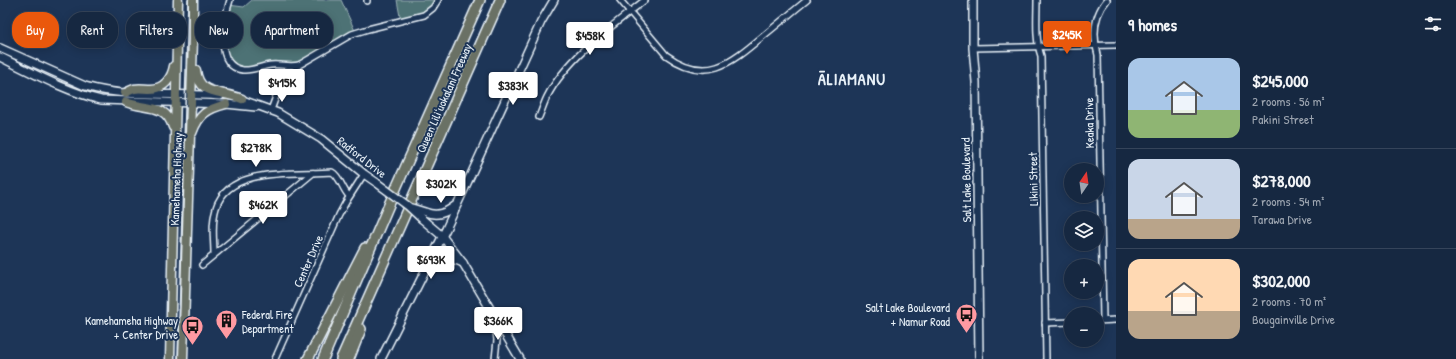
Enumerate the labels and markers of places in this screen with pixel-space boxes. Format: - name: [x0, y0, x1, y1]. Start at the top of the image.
- pin: $245K: [1039, 21, 1095, 55]
- pin: $458K: [562, 22, 618, 56]
- pin: $415K: [254, 69, 310, 103]
- pin: $383K: [485, 72, 541, 106]
- pin: $278K: [228, 134, 284, 168]
- pin: $302K: [413, 170, 469, 204]
- pin: $462K: [235, 191, 291, 225]
- pin: $693K: [403, 246, 459, 280]
- place label: Salt Lake Boulevard + Namur Road: [866, 299, 950, 330]
- bus stop icon: Salt Lake Boulevard + Namur Road: [953, 301, 979, 334]
- place label: Federal Fire Department: [241, 306, 294, 337]
- pin: $366K: [470, 307, 526, 341]
- building icon: Federal Fire Department: [213, 308, 239, 341]
- place label: Kamehameha Highway + Center Drive: [85, 312, 178, 343]
- bus stop icon: Kamehameha Highway + Center Drive: [180, 314, 206, 347]

